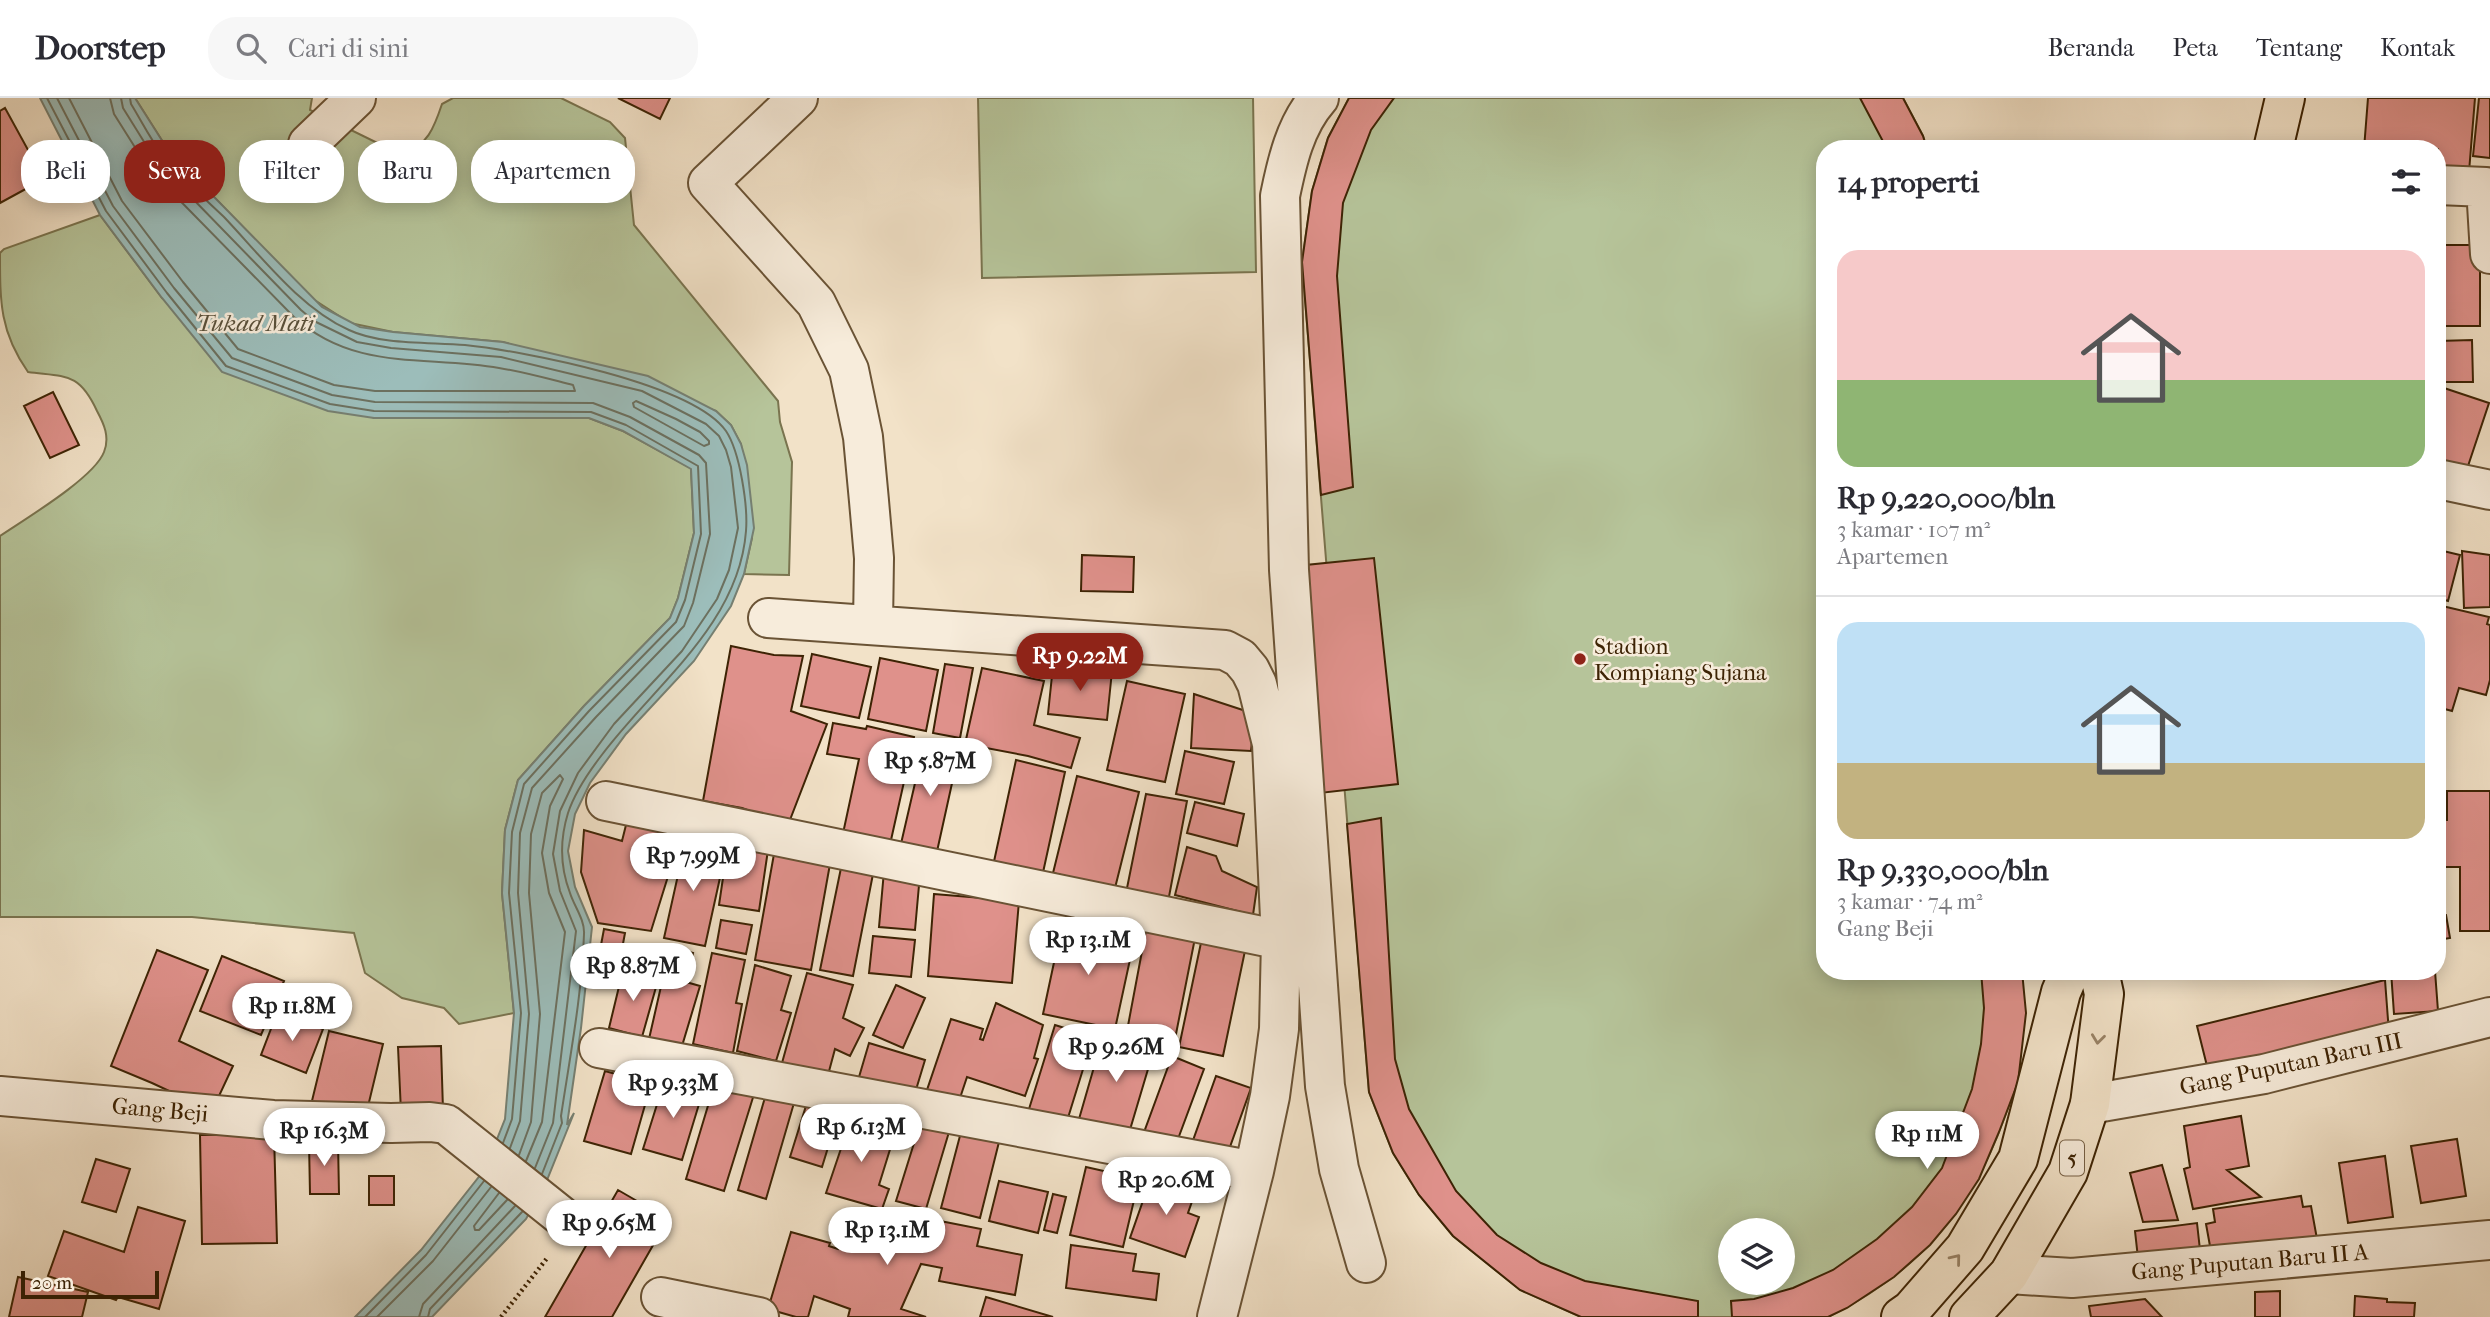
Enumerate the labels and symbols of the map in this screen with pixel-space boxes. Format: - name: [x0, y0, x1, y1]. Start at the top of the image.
- water label: Tukad Mati: [196, 309, 316, 337]
- place label: Stadion Kompiang Sujana: [1594, 633, 1767, 686]
- pin: Rp 9.22M: [1008, 634, 1152, 693]
- marker: Stadion Kompiang Sujana: [1572, 651, 1588, 667]
- pin: Rp 5.87M: [858, 738, 1002, 798]
- pin: Rp 7.99M: [621, 834, 765, 893]
- pin: Rp 13.1M: [1016, 918, 1160, 977]
- pin: Rp 8.87M: [561, 944, 705, 1003]
- pin: Rp 11.8M: [220, 984, 364, 1043]
- pin: Rp 9.26M: [1044, 1024, 1188, 1084]
- street label: Gang Puputan Baru III: [2177, 1027, 2405, 1101]
- one-way arrow: [2091, 1033, 2106, 1044]
- pin: Rp 9.33M: [601, 1060, 745, 1120]
- street label: Gang Beji: [111, 1092, 209, 1128]
- pin: Rp 6.13M: [789, 1104, 933, 1164]
- pin: Rp 16.3M: [252, 1108, 396, 1168]
- pin: Rp 11M: [1870, 1112, 1984, 1171]
- road number: 5: [2060, 1140, 2084, 1176]
- pin: Rp 20.6M: [1094, 1158, 1238, 1217]
- pin: Rp 9.65M: [537, 1200, 681, 1260]
- pin: Rp 13.1M: [815, 1208, 959, 1267]
- street label: Gang Puputan Baru II A: [2130, 1238, 2371, 1286]
- one-way arrow: [1948, 1254, 1960, 1267]
- scale bar: [21, 1268, 159, 1300]

